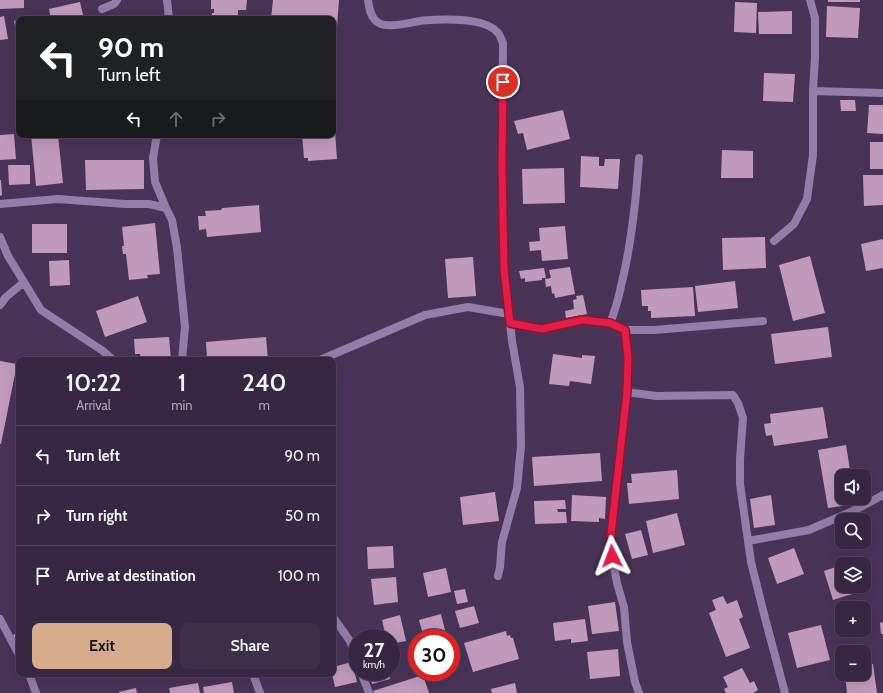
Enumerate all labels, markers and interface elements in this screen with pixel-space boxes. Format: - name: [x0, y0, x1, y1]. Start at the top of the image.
- text: 90 m: [98, 30, 164, 64]
- icon: left: [32, 32, 84, 84]
- text: Turn left: [98, 64, 161, 86]
- pin: [486, 65, 520, 99]
- icon: arrive: [492, 71, 514, 93]
- icon: left: [123, 108, 145, 130]
- icon: ahead: [165, 108, 187, 130]
- icon: right: [207, 108, 229, 130]
- text: 10:22: [66, 368, 122, 397]
- text: 1: [178, 368, 186, 397]
- text: 240: [242, 368, 286, 397]
- text: Arrival: [76, 397, 111, 413]
- text: min: [171, 397, 193, 413]
- text: m: [259, 397, 270, 413]
- icon: left: [32, 445, 54, 467]
- text: Turn left: [66, 447, 120, 465]
- text: 90 m: [284, 447, 320, 465]
- map controls: [835, 469, 871, 681]
- button: sound: [835, 469, 871, 505]
- icon: right: [32, 505, 54, 527]
- text: Turn right: [66, 507, 127, 525]
- text: 50 m: [285, 507, 320, 525]
- button: search: [835, 513, 871, 549]
- position arrow: [591, 535, 633, 577]
- button: layers: [835, 557, 871, 593]
- icon: arrive: [32, 565, 54, 587]
- text: Arrive at destination: [66, 567, 196, 585]
- text: 100 m: [278, 567, 320, 585]
- button: +: [835, 601, 871, 637]
- button: Exit: [32, 623, 172, 669]
- button: Share: [180, 623, 320, 669]
- speed limit sign: 30: [408, 629, 460, 681]
- text: 27: [364, 638, 384, 662]
- button: −: [835, 645, 871, 681]
- text: km/h: [363, 658, 385, 671]

